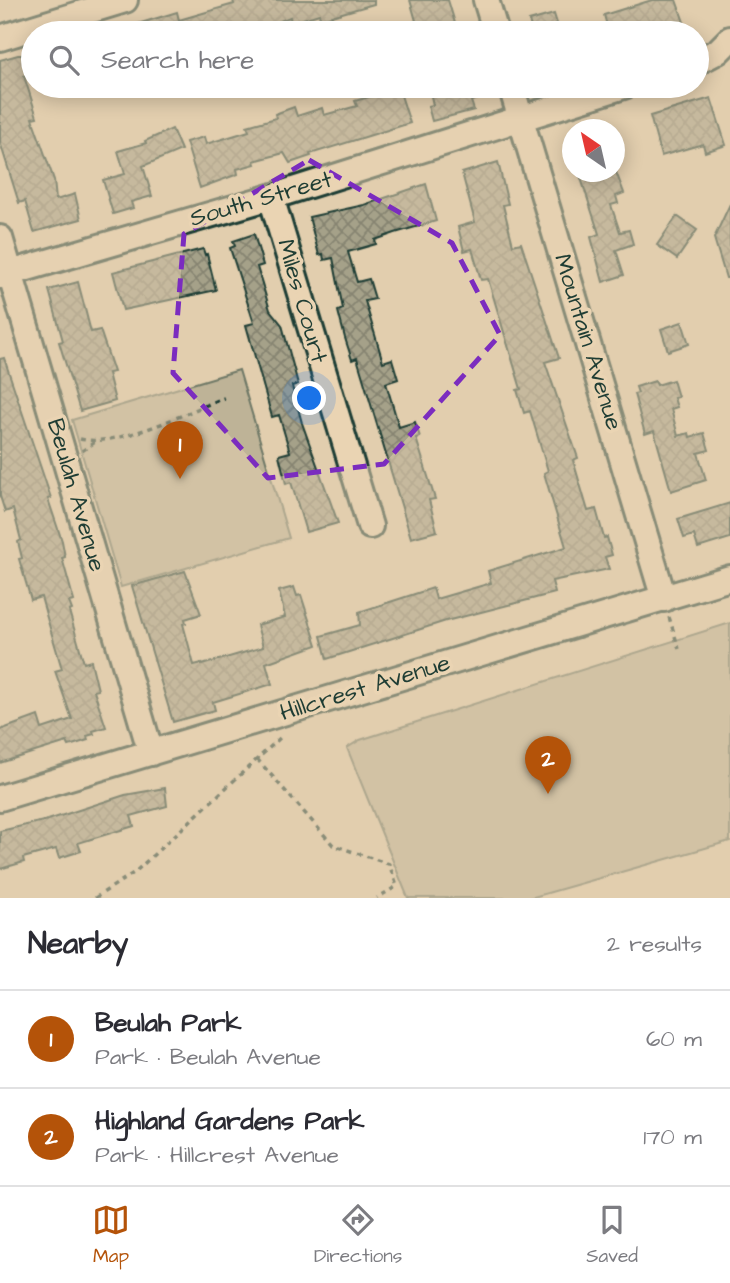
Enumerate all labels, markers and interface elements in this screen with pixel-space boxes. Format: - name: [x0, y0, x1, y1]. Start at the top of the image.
- search box: [21, 21, 709, 98]
- icon: search: [45, 41, 83, 79]
- text: Search here: [101, 42, 254, 78]
- north arrow: [562, 119, 625, 182]
- street label: South Street: [186, 162, 336, 236]
- street label: Miles Court: [268, 235, 336, 367]
- street label: Mountain Avenue: [545, 250, 631, 434]
- your location: [292, 381, 326, 415]
- street label: Beulah Avenue: [38, 415, 114, 575]
- pin: 1: [157, 421, 203, 479]
- street label: Hillcrest Avenue: [276, 646, 454, 730]
- pin: 2: [525, 736, 571, 794]
- text: Nearby: [28, 923, 128, 965]
- text: 2 results: [607, 928, 702, 960]
- text: Beulah Park: [95, 1005, 241, 1041]
- text: 1: [50, 1023, 52, 1055]
- text: 60 m: [646, 1023, 702, 1055]
- text: Park · Beulah Avenue: [95, 1041, 321, 1073]
- text: Highland Gardens Park: [95, 1103, 365, 1139]
- text: 2: [44, 1121, 58, 1153]
- text: 170 m: [643, 1121, 702, 1153]
- text: Park · Hillcrest Avenue: [95, 1139, 339, 1171]
- tab: Map: [92, 1201, 130, 1270]
- tab: Directions: [314, 1201, 402, 1270]
- tab: Saved: [586, 1201, 638, 1270]

